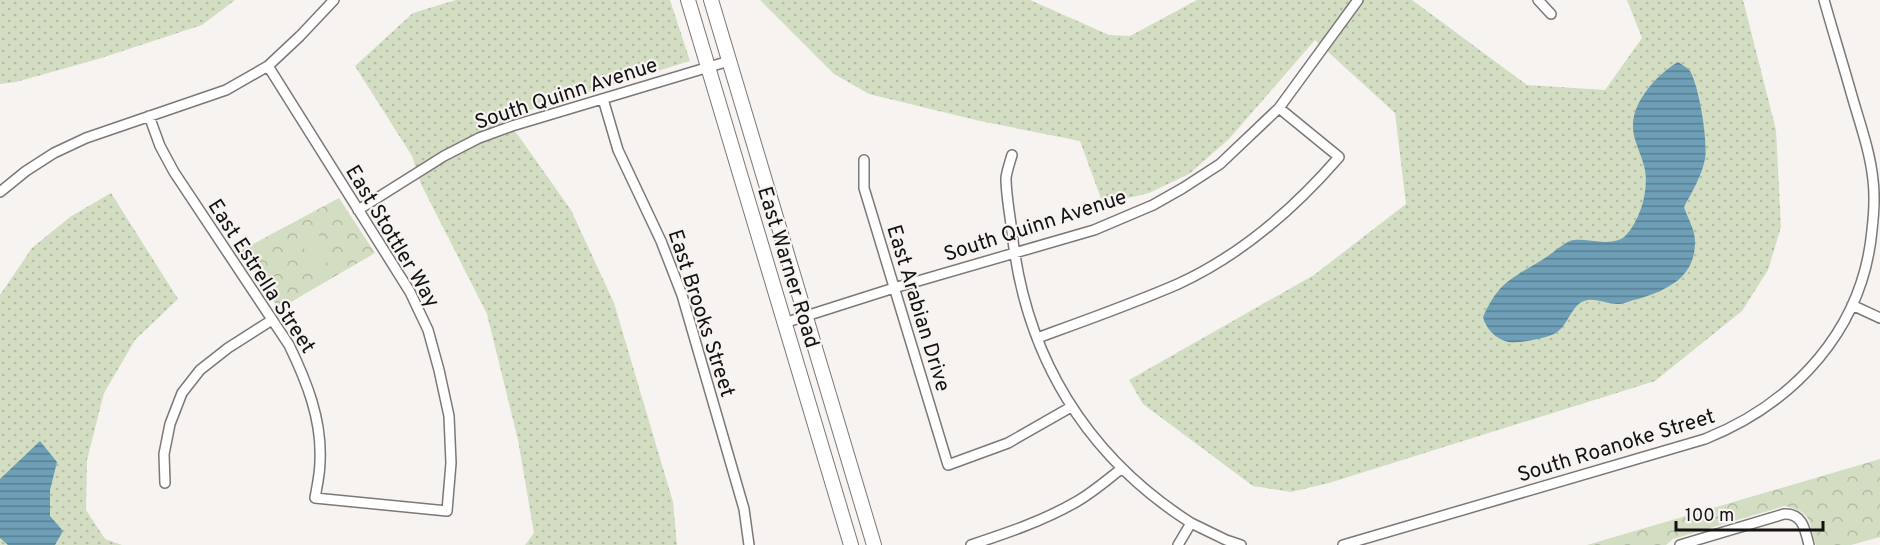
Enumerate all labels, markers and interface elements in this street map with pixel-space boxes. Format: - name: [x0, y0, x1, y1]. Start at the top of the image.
- street label: South Quinn Avenue: [472, 52, 661, 137]
- street label: East Stottler Way: [339, 161, 445, 313]
- street label: East Warner Road: [750, 183, 825, 351]
- street label: South Quinn Avenue: [941, 184, 1130, 269]
- street label: East Estrella Street: [201, 195, 321, 359]
- street label: East Arabian Drive: [879, 222, 956, 395]
- street label: East Brooks Street: [661, 226, 740, 401]
- street label: South Roanoke Street: [1514, 404, 1719, 489]
- scale bar: [1676, 494, 1823, 532]
- text: 100 m: [1685, 505, 1734, 528]

